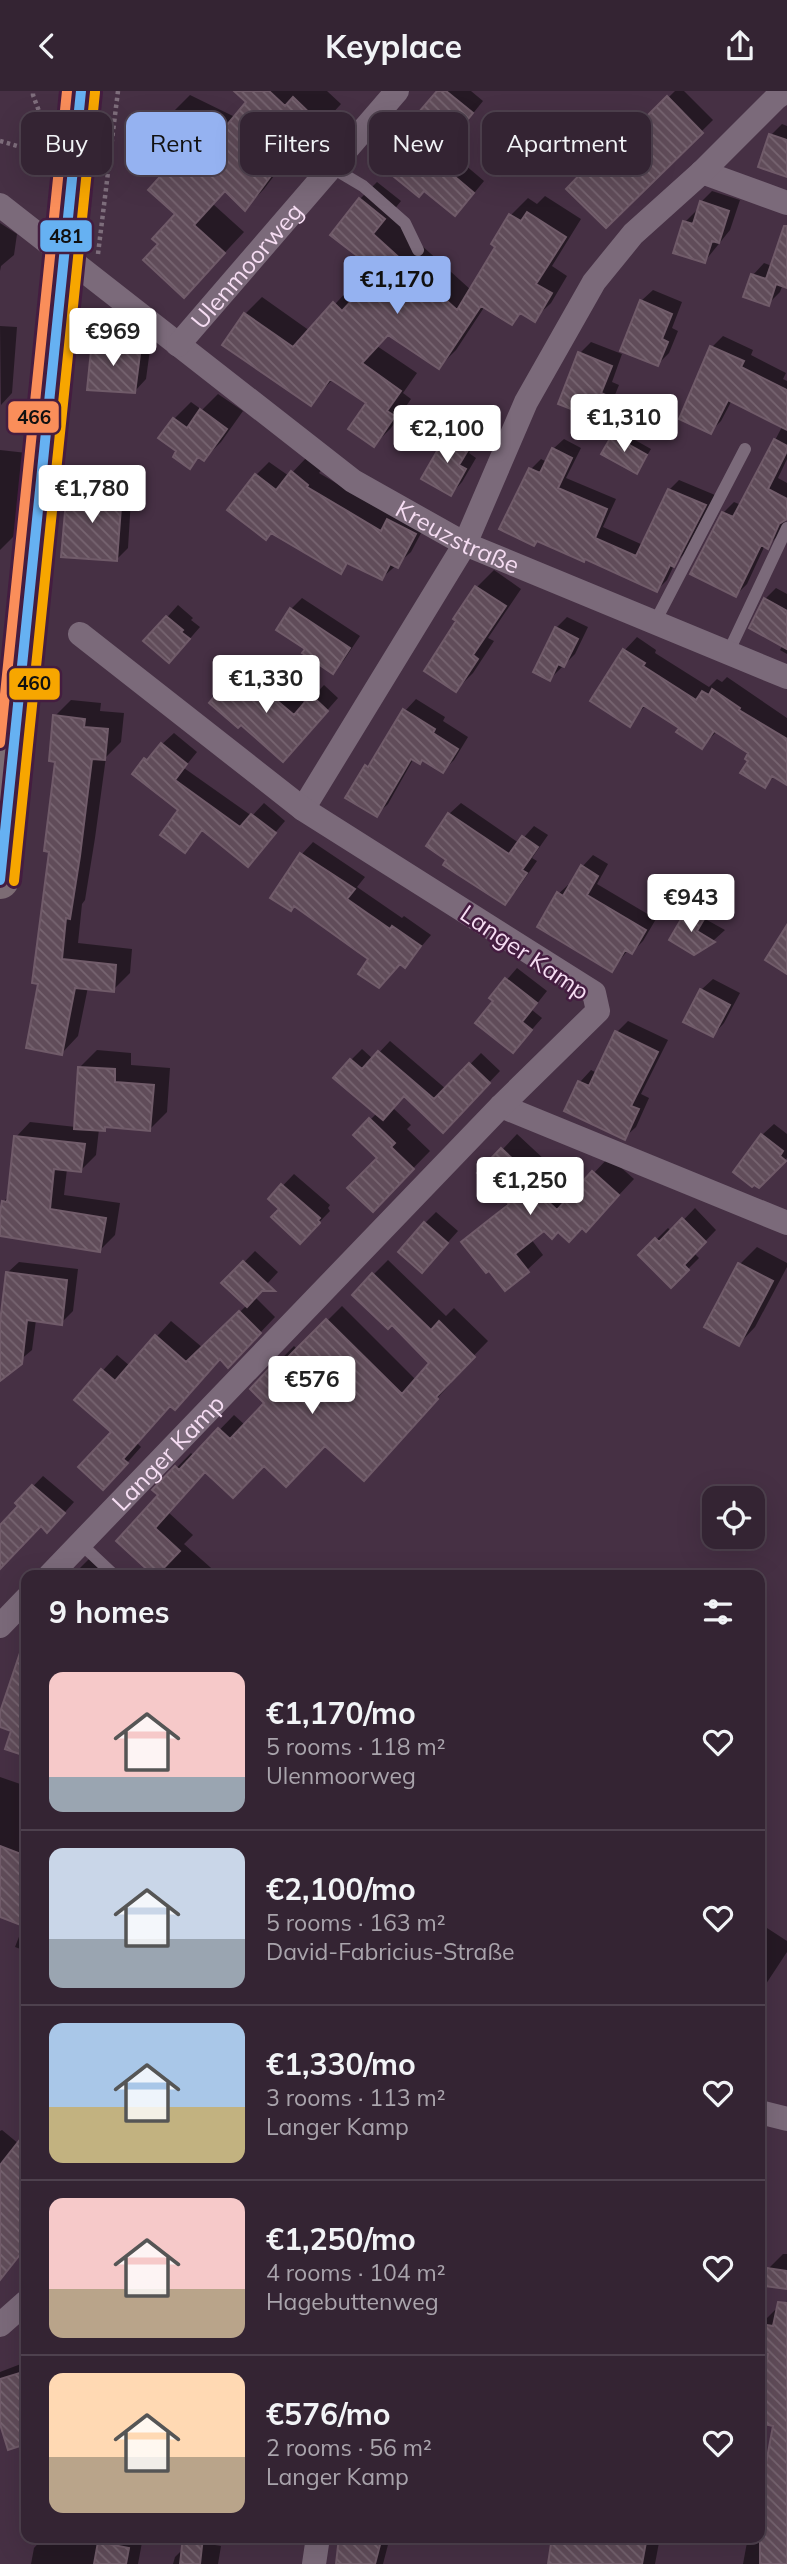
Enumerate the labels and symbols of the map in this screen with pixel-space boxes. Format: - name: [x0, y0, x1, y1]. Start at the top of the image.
- street label: Ulenmoorweg: [184, 196, 309, 335]
- line badge: 481: [39, 219, 93, 253]
- text: 481: [49, 224, 83, 248]
- pin: €1,170: [340, 257, 454, 316]
- pin: €969: [72, 309, 154, 368]
- pin: €1,310: [567, 395, 681, 454]
- line badge: 466: [7, 400, 60, 434]
- text: 466: [17, 405, 51, 429]
- pin: €2,100: [390, 405, 504, 465]
- pin: €1,780: [35, 465, 149, 525]
- street label: Kreuzstraße: [391, 493, 524, 580]
- pin: €1,330: [209, 655, 323, 715]
- line badge: 460: [8, 667, 61, 701]
- text: 460: [17, 671, 51, 695]
- pin: €943: [650, 875, 732, 934]
- street label: Langer Kamp: [455, 898, 595, 1006]
- pin: €1,250: [473, 1157, 587, 1217]
- pin: €576: [271, 1357, 353, 1416]
- street label: Langer Kamp: [105, 1388, 230, 1517]

